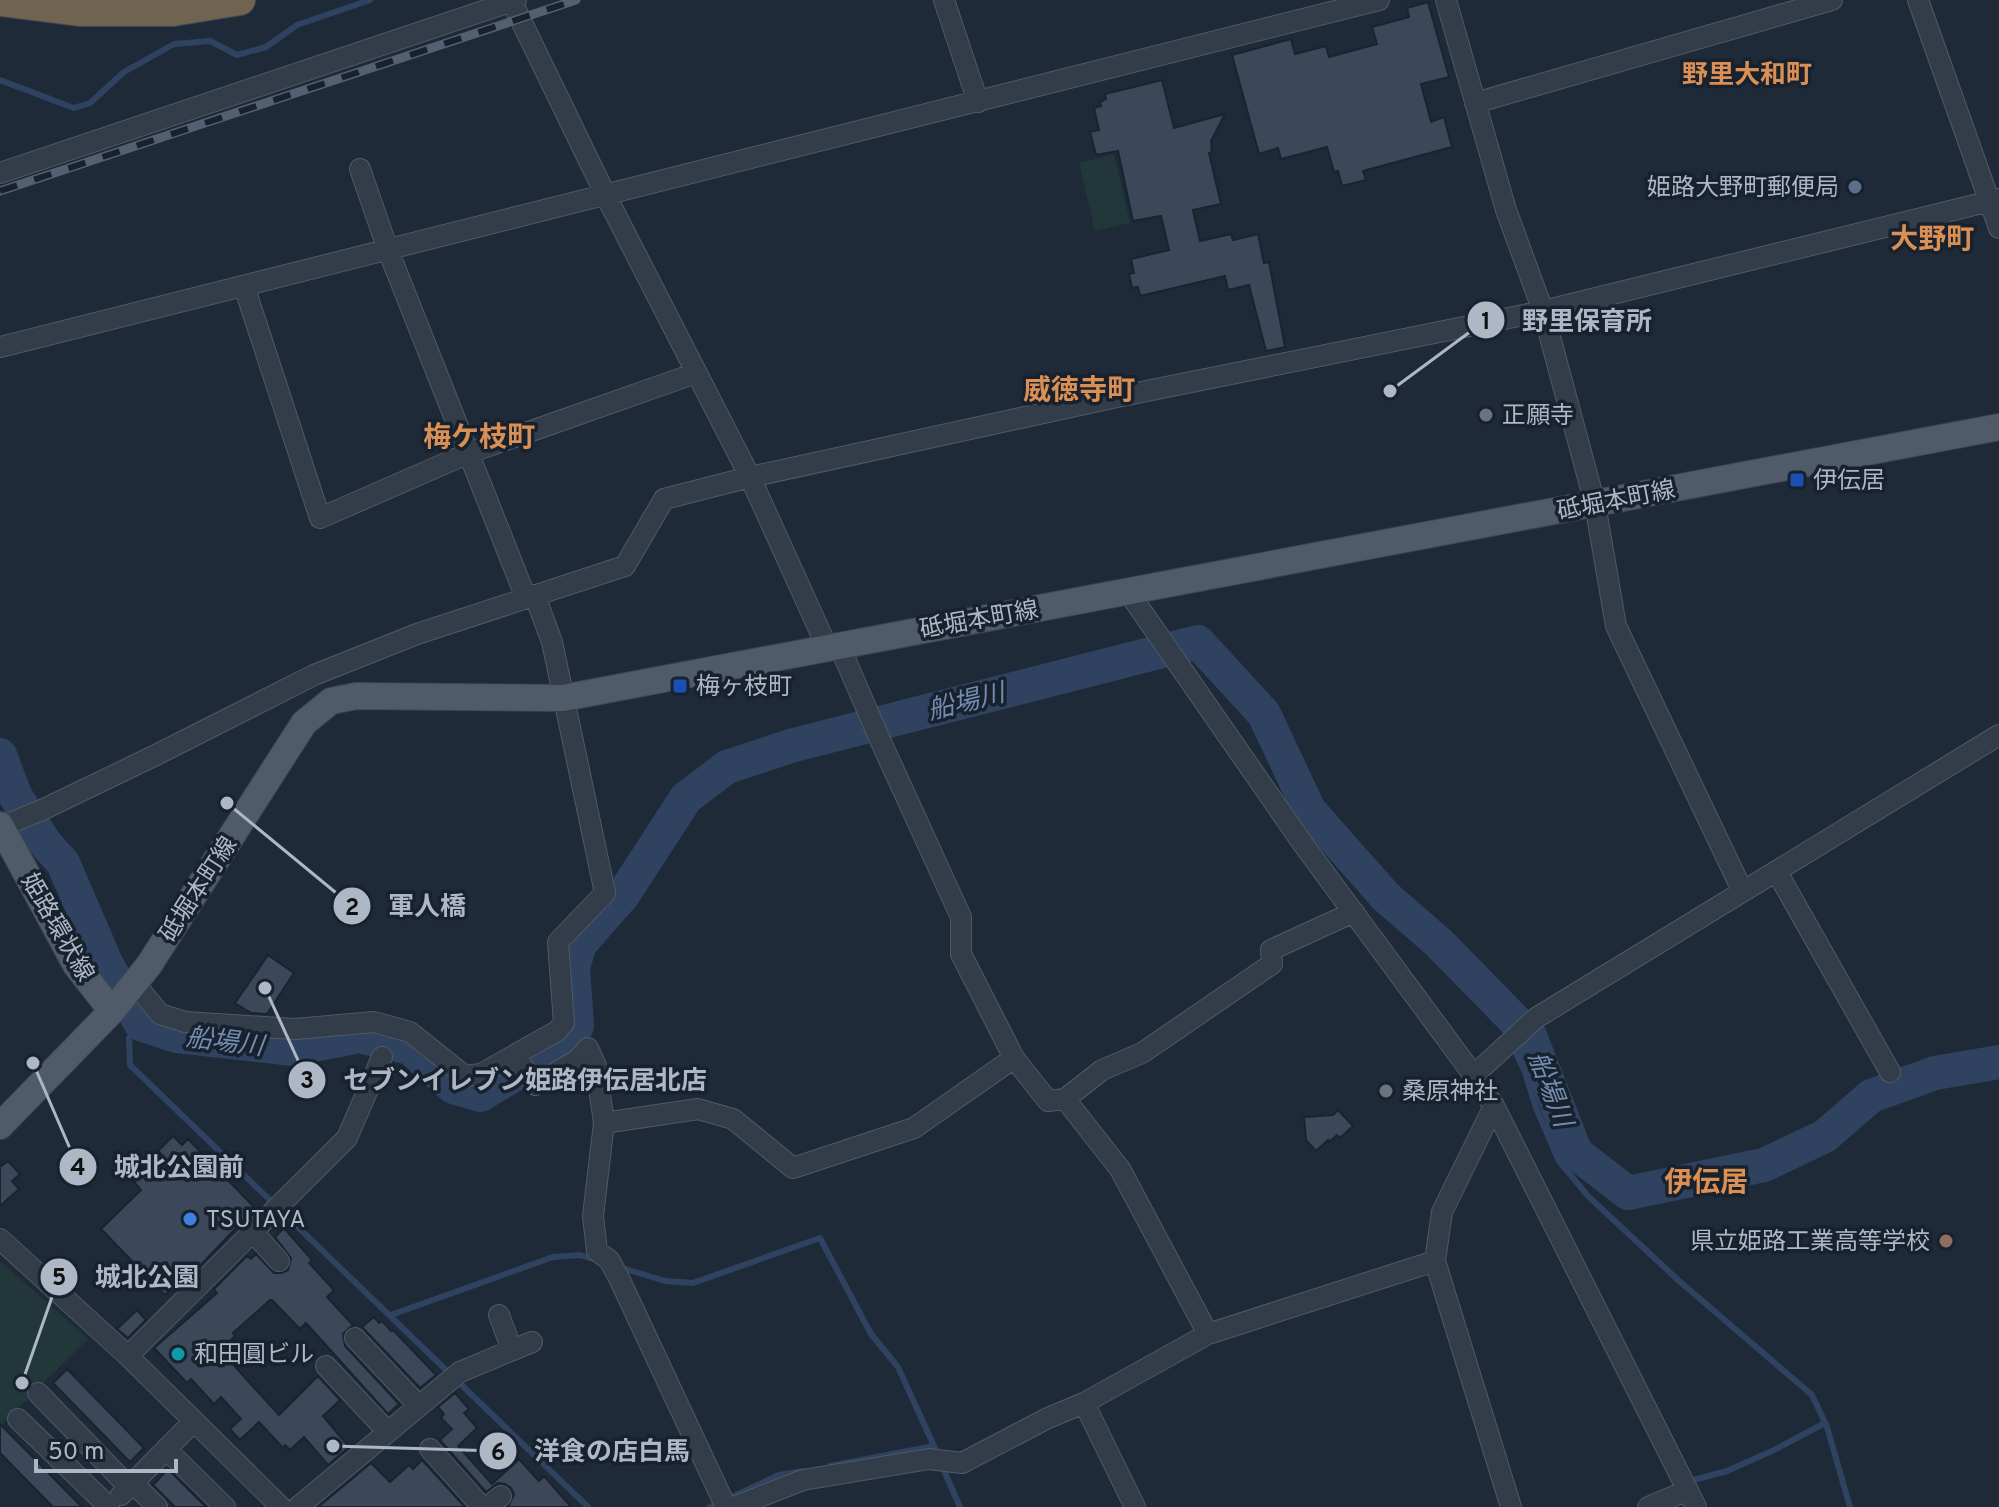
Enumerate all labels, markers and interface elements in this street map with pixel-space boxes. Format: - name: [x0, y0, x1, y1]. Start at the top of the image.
- district label: 野里大和町: [1682, 60, 1812, 93]
- place label: 姫路大野町郵便局: [1647, 174, 1839, 204]
- marker: 姫路大野町郵便局: [1846, 178, 1864, 196]
- district label: 大野町: [1890, 223, 1974, 259]
- callout: 野里保育所: [1466, 295, 1668, 345]
- text: 野里保育所: [1522, 307, 1652, 340]
- text: 1: [1481, 308, 1491, 338]
- district label: 威徳寺町: [1023, 374, 1135, 410]
- place label: 正願寺: [1502, 402, 1574, 432]
- marker: 正願寺: [1477, 406, 1495, 424]
- district label: 梅ケ枝町: [423, 421, 535, 457]
- place label: 伊伝居: [1813, 467, 1885, 497]
- marker: 伊伝居: [1788, 471, 1806, 489]
- street label: 砥堀本町線: [1555, 476, 1678, 528]
- street label: 砥堀本町線: [918, 596, 1041, 646]
- place label: 梅ヶ枝町: [696, 673, 792, 703]
- marker: 梅ヶ枝町: [671, 677, 689, 695]
- water label: 船場川: [925, 677, 1011, 729]
- street label: 砥堀本町線: [154, 832, 245, 949]
- street label: 姫路環状線: [13, 869, 99, 987]
- callout: 軍人橋: [332, 881, 482, 931]
- text: 軍人橋: [388, 892, 466, 925]
- text: 2: [345, 894, 359, 924]
- water label: 船場川: [184, 1022, 268, 1065]
- water label: 船場川: [1519, 1048, 1579, 1135]
- callout: セブンイレブン姫路伊伝居北店: [287, 1055, 723, 1105]
- text: セブンイレブン姫路伊伝居北店: [343, 1066, 707, 1099]
- text: 3: [300, 1067, 314, 1097]
- place label: 桑原神社: [1402, 1078, 1498, 1108]
- marker: 桑原神社: [1377, 1082, 1395, 1100]
- callout: 城北公園前: [58, 1142, 260, 1192]
- text: 城北公園前: [114, 1153, 244, 1186]
- text: 4: [70, 1154, 86, 1184]
- district label: 伊伝居: [1664, 1166, 1748, 1202]
- place label: TSUTAYA: [206, 1206, 306, 1236]
- marker: TSUTAYA: [181, 1210, 199, 1228]
- place label: 県立姫路工業高等学校: [1690, 1228, 1930, 1258]
- marker: 県立姫路工業高等学校: [1937, 1232, 1955, 1250]
- callout: 城北公園: [39, 1252, 215, 1302]
- text: 城北公園: [95, 1263, 199, 1296]
- text: 5: [52, 1264, 66, 1294]
- place label: 和田圓ビル: [194, 1341, 314, 1371]
- marker: 和田圓ビル: [169, 1345, 187, 1363]
- scale bar: [36, 1423, 176, 1473]
- callout: 洋食の店白馬: [478, 1426, 706, 1476]
- text: 洋食の店白馬: [534, 1437, 690, 1470]
- text: 50 m: [48, 1438, 104, 1468]
- text: 6: [491, 1439, 505, 1469]

